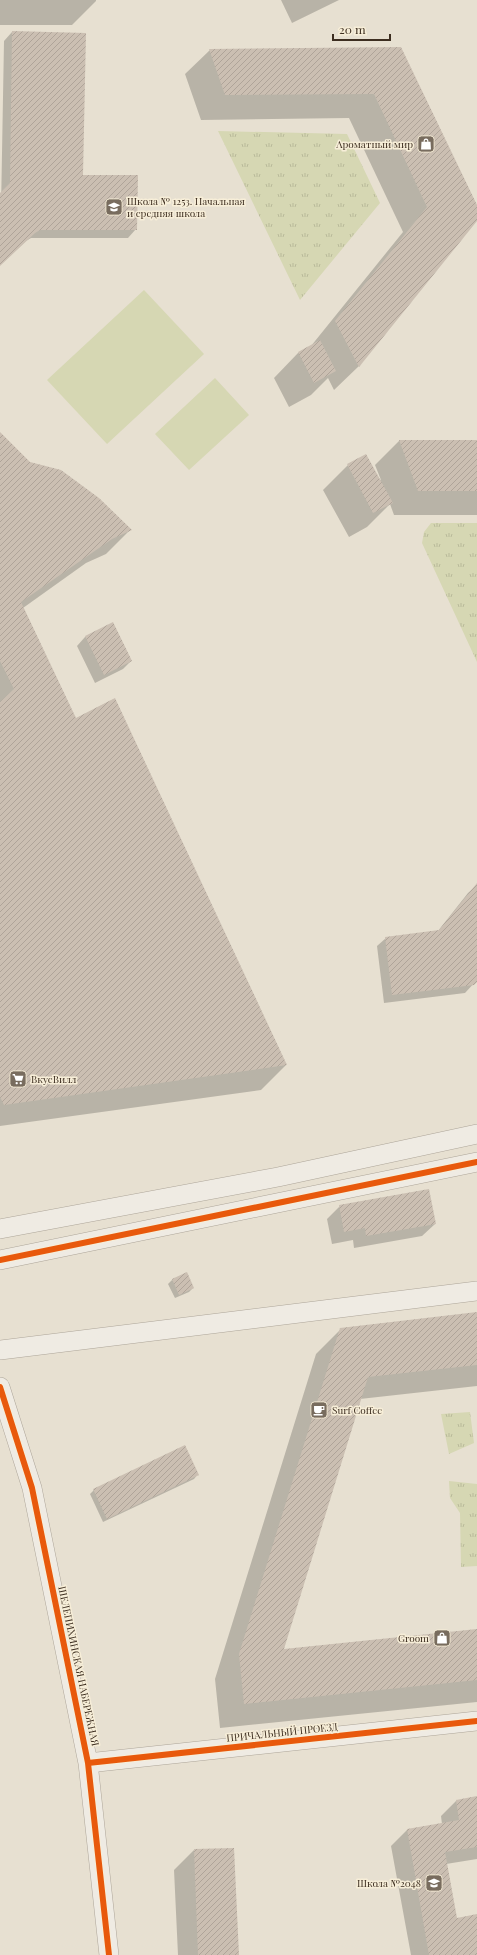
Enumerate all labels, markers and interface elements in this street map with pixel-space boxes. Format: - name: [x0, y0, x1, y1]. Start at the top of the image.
- scale bar: [333, 16, 390, 42]
- text: 20 m: [339, 21, 366, 37]
- shop icon: Ароматный мир: [416, 134, 436, 154]
- place label: Ароматный мир: [335, 137, 413, 151]
- place label: Школа № 1253. Начальная и средняя школа: [127, 194, 246, 220]
- school or university icon: Школа № 1253. Начальная и средняя школа: [104, 197, 124, 217]
- supermarket icon: ВкусВилл: [8, 1069, 28, 1089]
- place label: ВкусВилл: [31, 1072, 77, 1086]
- cafe icon: Surf Coffee: [309, 1400, 329, 1420]
- place label: Surf Coffee: [332, 1403, 382, 1417]
- street label: ШЕЛЕПИХИНСКАЯ НАБЕРЕЖНАЯ: [55, 1585, 103, 1748]
- shop icon: Groom: [432, 1628, 452, 1648]
- place label: Groom: [398, 1631, 429, 1645]
- street label: ПРИЧАЛЬНЫЙ ПРОЕЗД: [226, 1719, 339, 1745]
- school or university icon: Школа №2048: [424, 1873, 444, 1893]
- place label: Школа №2048: [357, 1876, 421, 1890]

